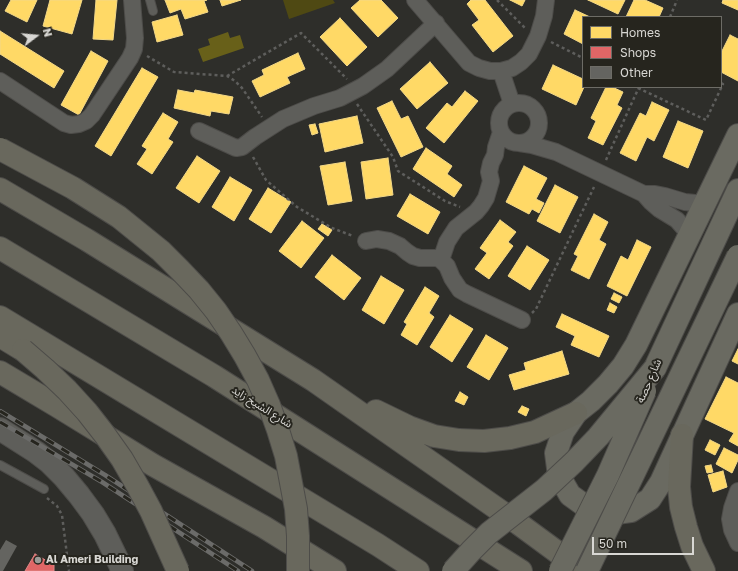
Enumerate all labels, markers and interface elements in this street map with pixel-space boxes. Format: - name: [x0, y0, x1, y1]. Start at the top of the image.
- north arrow: [16, 16, 56, 56]
- legend: [582, 16, 722, 88]
- text: Homes: [620, 25, 660, 40]
- text: N: [41, 27, 55, 38]
- text: Shops: [620, 45, 656, 60]
- text: Other: [620, 65, 653, 80]
- street label: شارع حصة: [634, 357, 664, 405]
- street label: شارع الشيخ زايد: [229, 383, 295, 431]
- scale bar: [594, 529, 696, 555]
- text: 50 m: [599, 536, 627, 551]
- place label: Al Ameri Building: [46, 553, 138, 567]
- marker: Al Ameri Building: [33, 555, 43, 565]

